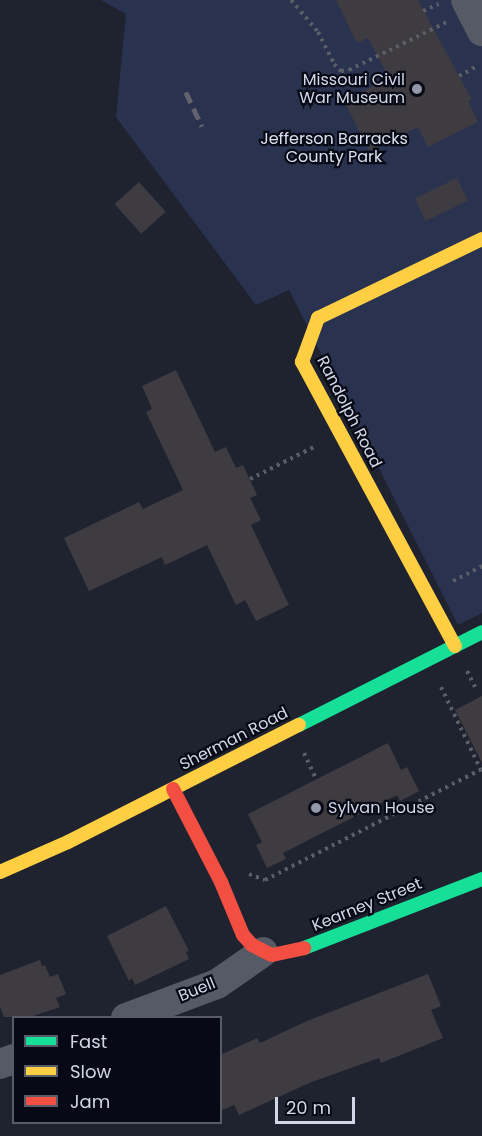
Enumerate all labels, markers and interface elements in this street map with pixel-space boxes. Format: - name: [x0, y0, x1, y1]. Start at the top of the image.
- place label: Missouri Civil War Museum: [299, 70, 405, 108]
- marker: Missouri Civil War Museum: [410, 82, 424, 96]
- park label: Jefferson Barracks County Park: [260, 129, 408, 167]
- street label: Randolph Road: [313, 353, 385, 471]
- street label: Sherman Road: [177, 703, 291, 775]
- place label: Sylvan House: [328, 798, 434, 818]
- marker: Sylvan House: [309, 801, 323, 815]
- street label: Kearney Street: [309, 874, 425, 936]
- street label: Buell: [176, 974, 218, 1006]
- legend: [12, 1016, 222, 1124]
- text: Fast: [70, 1029, 107, 1054]
- text: Slow: [70, 1059, 111, 1084]
- scale bar: [278, 1085, 358, 1123]
- text: Jam: [70, 1089, 110, 1114]
- text: 20 m: [286, 1095, 331, 1120]

